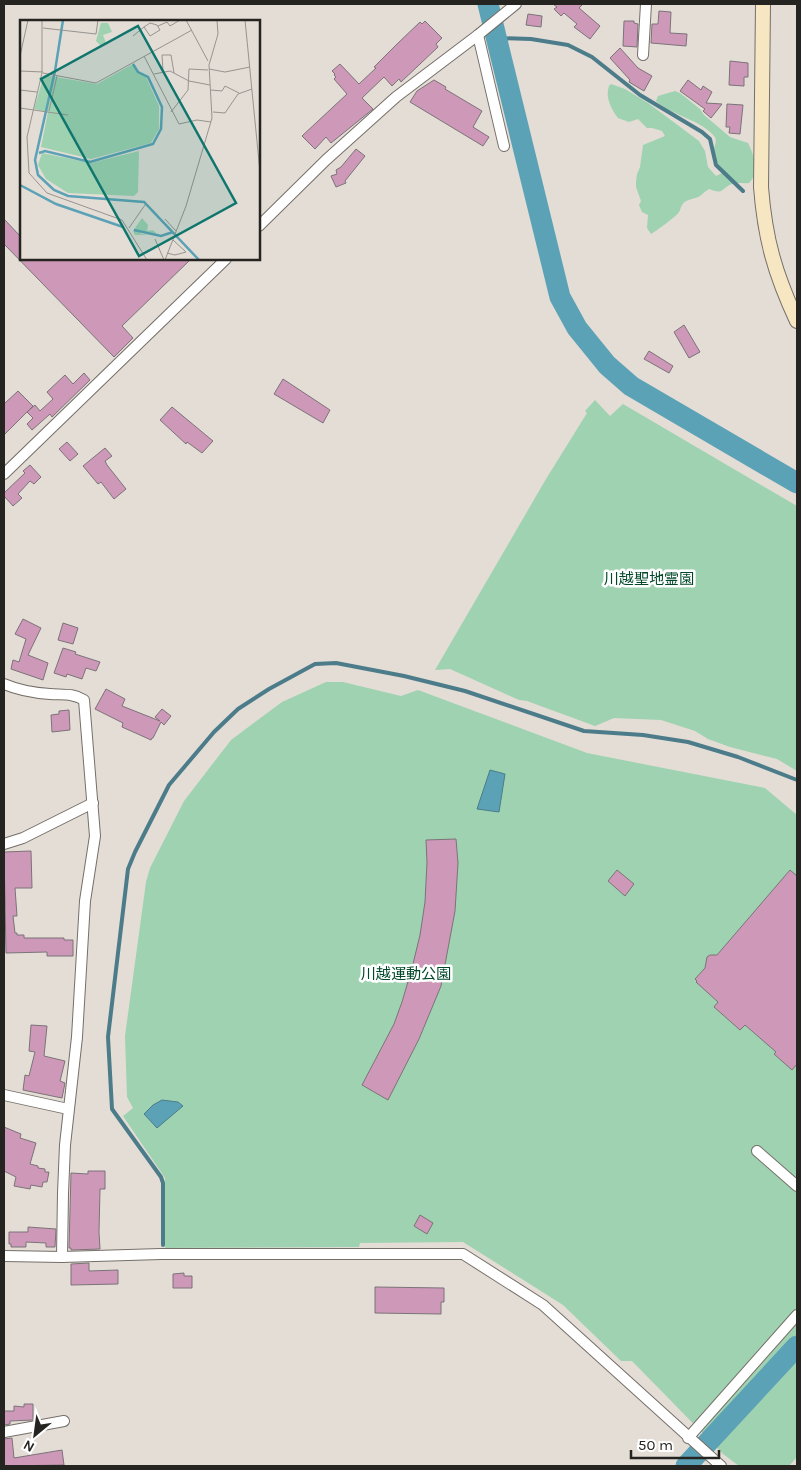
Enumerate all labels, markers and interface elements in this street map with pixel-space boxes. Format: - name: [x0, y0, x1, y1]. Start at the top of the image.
- inset map: [20, 20, 260, 260]
- park label: 川越聖地霊園: [604, 570, 694, 588]
- park label: 川越運動公園: [361, 965, 451, 983]
- north arrow: [10, 1410, 60, 1460]
- scale bar: [631, 1428, 718, 1460]
- text: N: [20, 1436, 37, 1456]
- text: 50 m: [638, 1436, 673, 1454]

